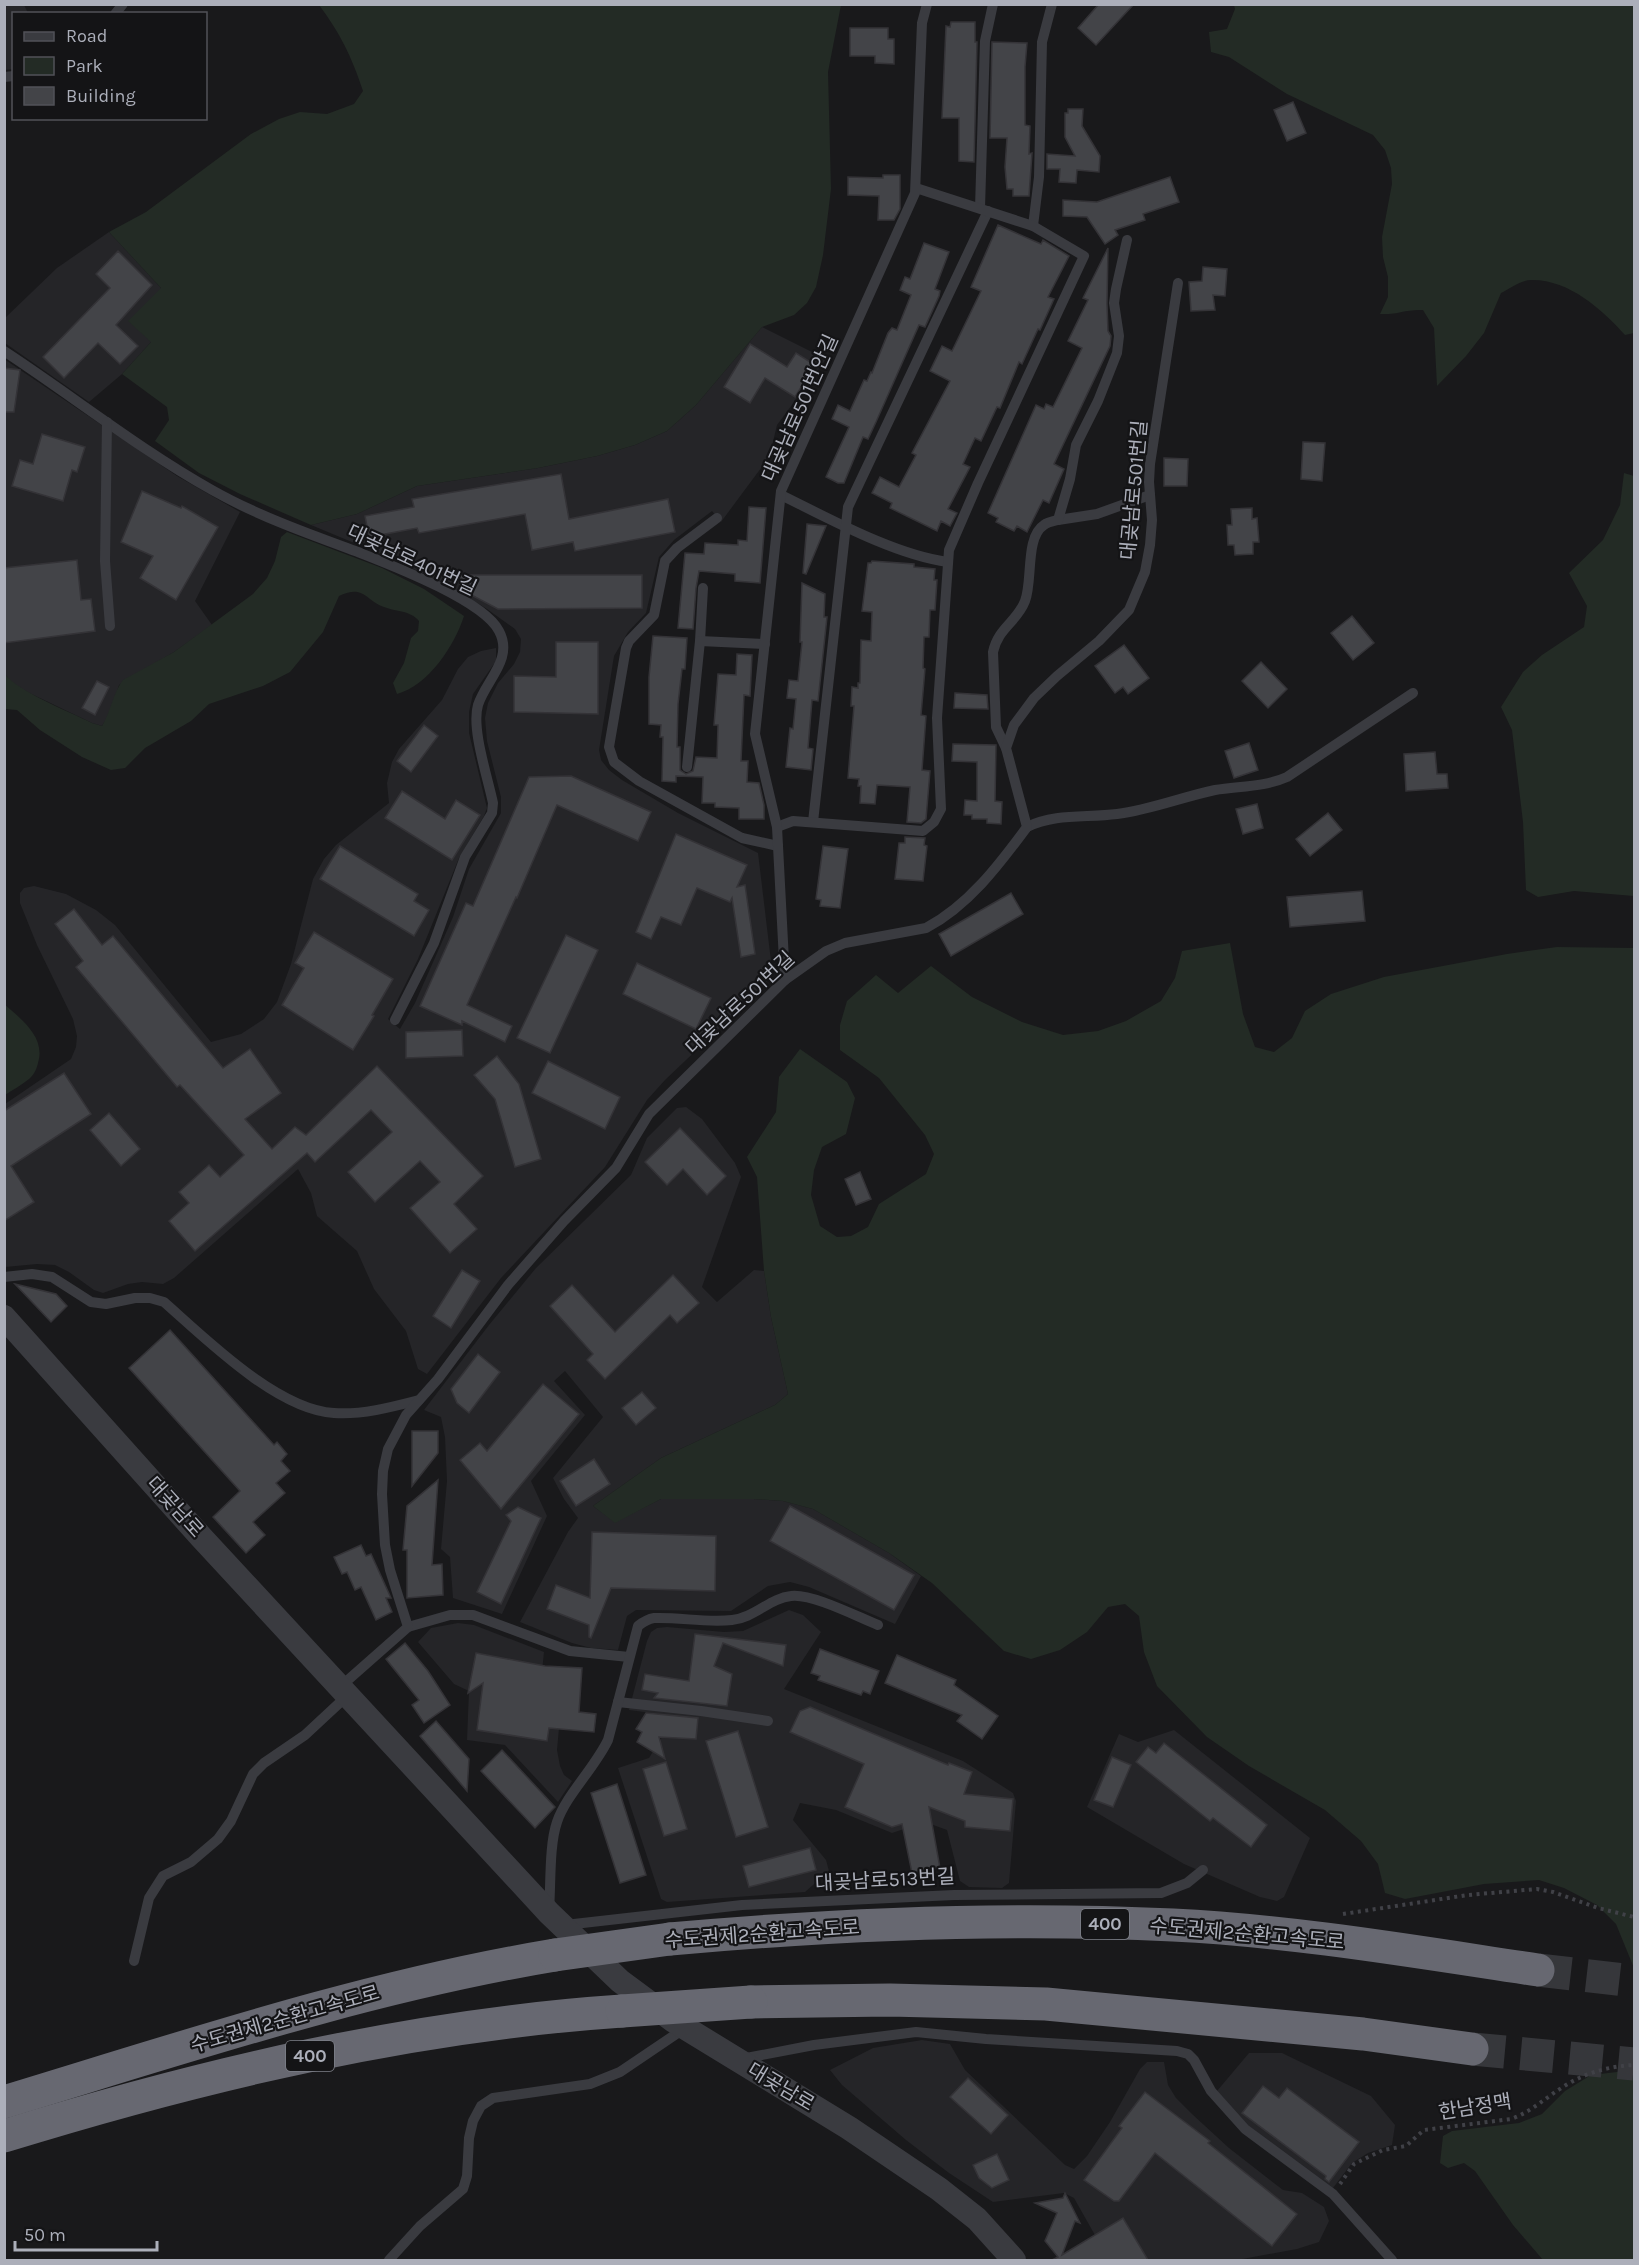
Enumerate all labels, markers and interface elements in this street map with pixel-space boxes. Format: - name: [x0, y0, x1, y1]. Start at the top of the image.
- legend: [12, 12, 207, 120]
- text: Road: [66, 25, 107, 47]
- text: Park: [66, 55, 103, 77]
- text: Building: [66, 85, 136, 107]
- street label: 대곶남로501번안길: [757, 331, 843, 485]
- street label: 대곶남로501번길: [1116, 419, 1152, 561]
- street label: 대곶남로401번길: [344, 520, 480, 600]
- street label: 대곶남로501번길: [681, 947, 799, 1059]
- street label: 대곶남로: [142, 1472, 208, 1542]
- street label: 대곶남로513번길: [814, 1865, 956, 1895]
- road number: 400: [1081, 1909, 1129, 1939]
- street label: 수도권제2순환고속도로: [1149, 1914, 1345, 1954]
- street label: 수도권제2순환고속도로: [664, 1916, 860, 1952]
- street label: 수도권제2순환고속도로: [188, 1981, 382, 2057]
- road number: 400: [286, 2041, 334, 2071]
- street label: 대곶남로: [744, 2058, 818, 2116]
- street label: 한남정맥: [1437, 2090, 1513, 2124]
- scale bar: [15, 2214, 158, 2252]
- text: 50 m: [24, 2224, 66, 2246]

